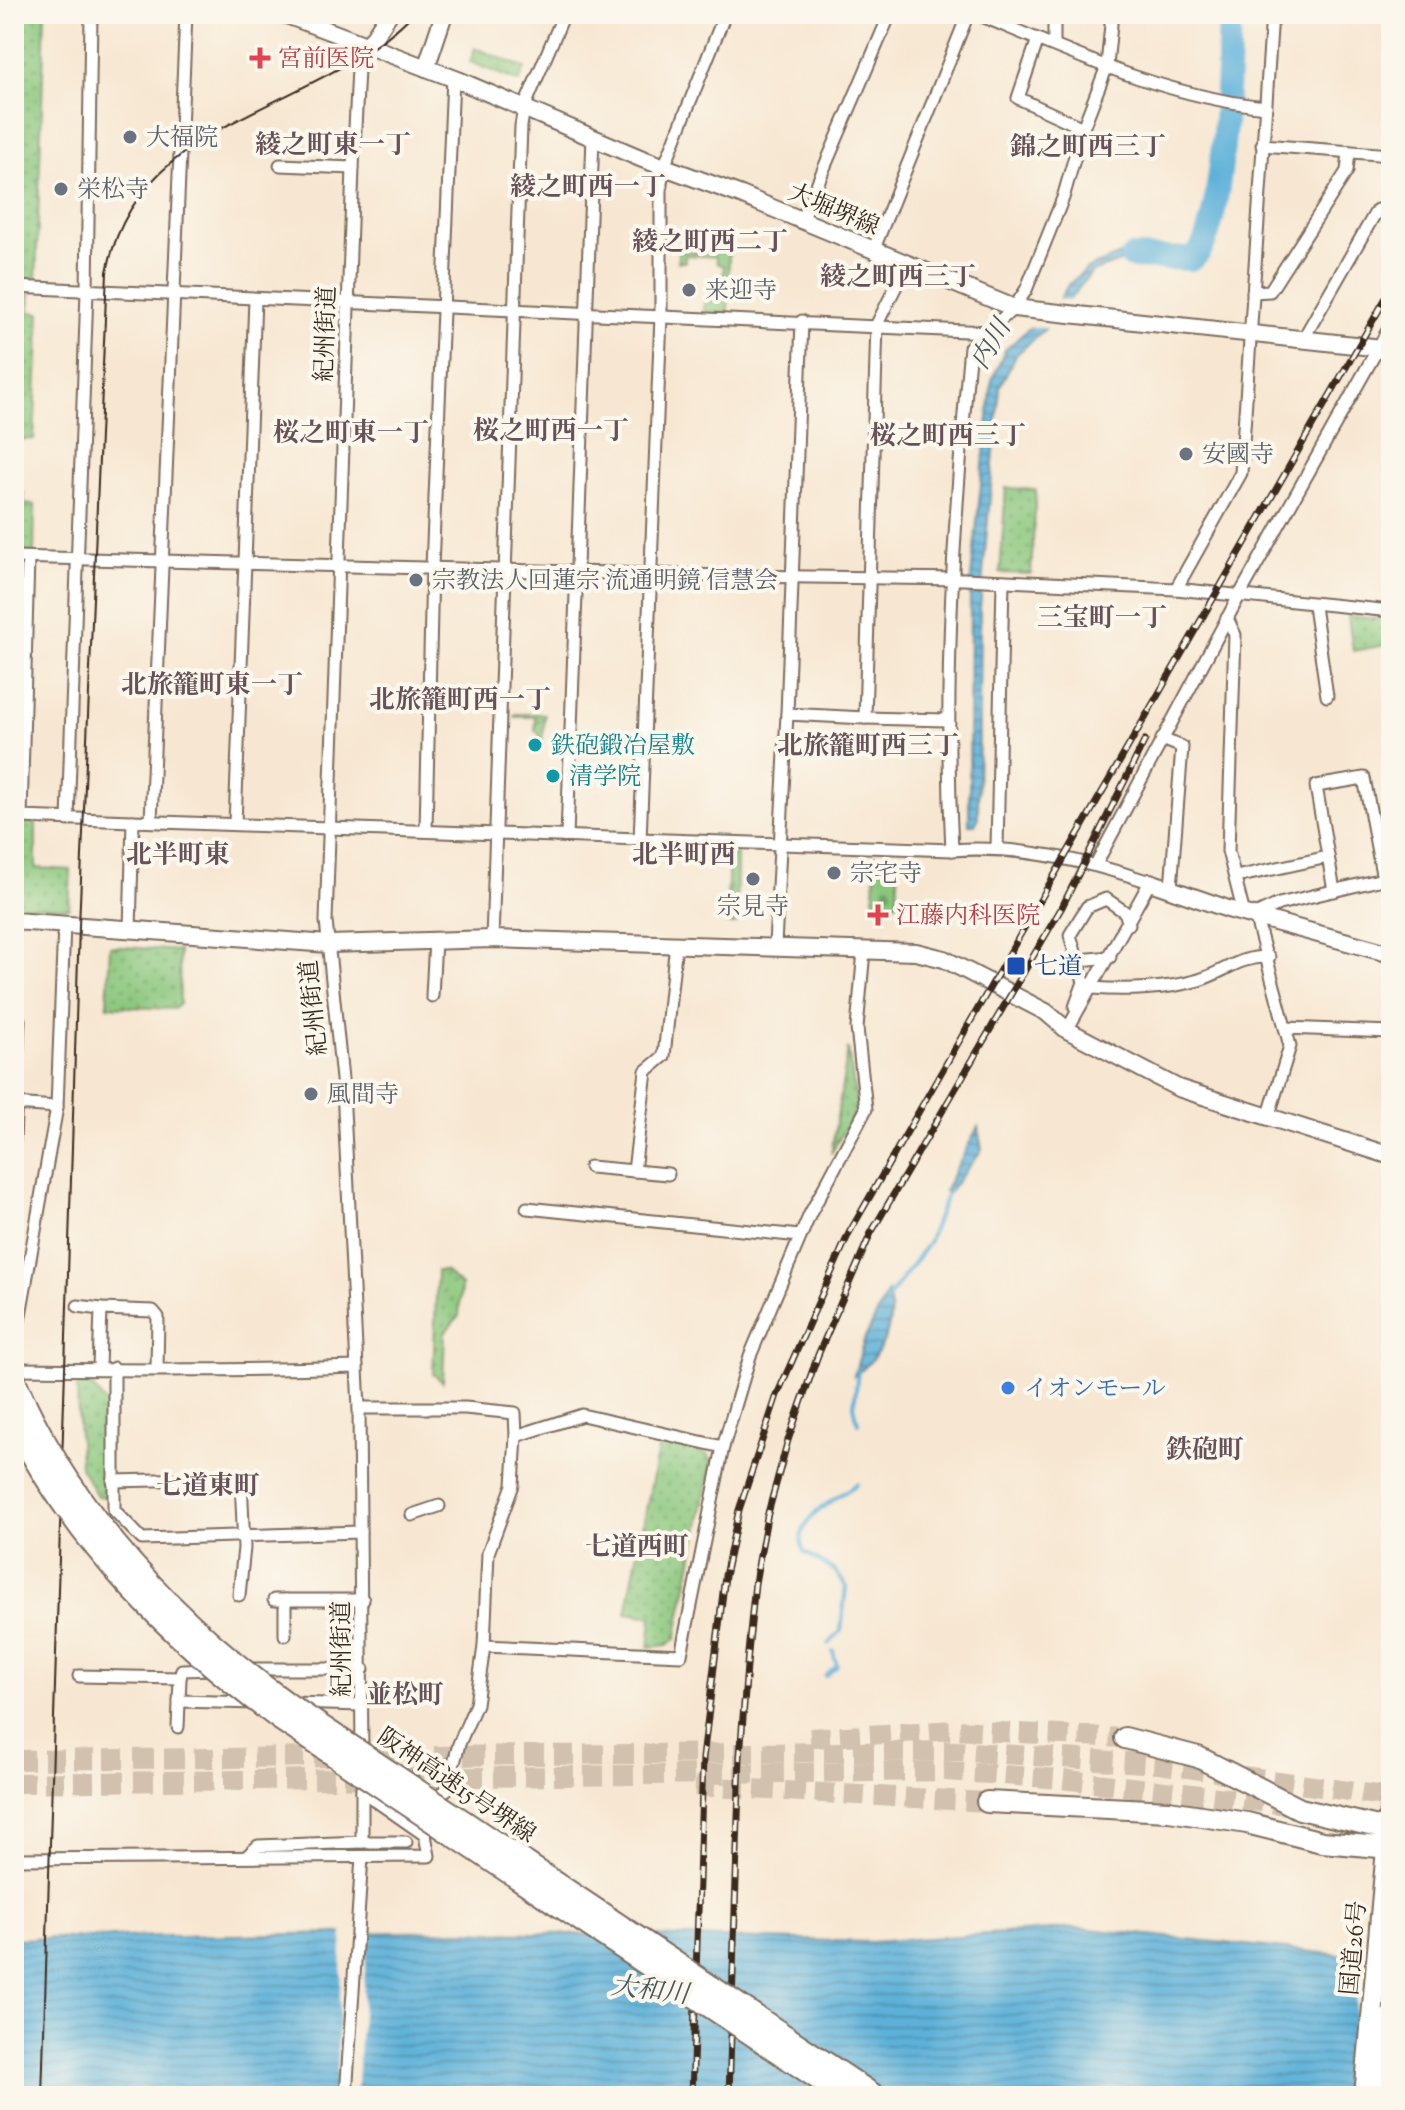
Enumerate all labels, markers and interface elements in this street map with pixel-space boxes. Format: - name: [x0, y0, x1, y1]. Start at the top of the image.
- place label: 宮前医院: [278, 43, 374, 77]
- marker: 宮前医院: [249, 47, 271, 69]
- place label: 大福院: [146, 122, 218, 156]
- marker: 大福院: [121, 128, 139, 146]
- district label: 綾之町東一丁: [255, 128, 411, 165]
- district label: 錦之町西三丁: [1010, 130, 1166, 167]
- district label: 綾之町西一丁: [510, 170, 666, 207]
- place label: 栄松寺: [77, 174, 149, 208]
- street label: 大堀堺線: [782, 176, 884, 245]
- marker: 栄松寺: [52, 180, 70, 198]
- district label: 綾之町西二丁: [632, 225, 788, 262]
- district label: 綾之町西三丁: [820, 260, 976, 297]
- place label: 来迎寺: [705, 275, 777, 309]
- marker: 来迎寺: [680, 281, 698, 299]
- street label: 紀州街道: [308, 286, 346, 383]
- water label: 内川: [963, 311, 1023, 377]
- district label: 桜之町西一丁: [473, 414, 629, 451]
- district label: 桜之町東一丁: [273, 416, 429, 453]
- district label: 桜之町西三丁: [870, 419, 1026, 456]
- place label: 安國寺: [1202, 439, 1274, 473]
- marker: 安國寺: [1177, 445, 1195, 463]
- place label: 宗教法人回蓮宗 流通明鏡 信慧会: [432, 565, 778, 599]
- marker: 宗教法人回蓮宗 流通明鏡 信慧会: [407, 571, 425, 589]
- district label: 三宝町一丁: [1037, 601, 1167, 638]
- district label: 北旅籠町東一丁: [121, 668, 303, 705]
- district label: 北旅籠町西一丁: [369, 683, 551, 720]
- district label: 北旅籠町西三丁: [777, 729, 959, 766]
- place label: 鉄砲鍛冶屋敷: [551, 730, 695, 764]
- marker: 鉄砲鍛冶屋敷: [526, 736, 544, 754]
- place label: 清学院: [569, 761, 641, 795]
- marker: 清学院: [544, 767, 562, 785]
- district label: 北半町東: [126, 838, 230, 875]
- district label: 北半町西: [632, 838, 736, 875]
- place label: 宗宅寺: [850, 858, 922, 892]
- marker: 宗宅寺: [825, 864, 843, 882]
- marker: 宗見寺: [744, 870, 762, 888]
- place label: 宗見寺: [717, 891, 789, 925]
- place label: 江藤内科医院: [896, 900, 1040, 934]
- marker: 江藤内科医院: [867, 904, 889, 926]
- place label: 七道: [1034, 951, 1082, 985]
- marker: 七道: [1005, 955, 1027, 977]
- street label: 紀州街道: [293, 958, 337, 1057]
- place label: 風間寺: [327, 1079, 399, 1113]
- marker: 風間寺: [302, 1085, 320, 1103]
- place label: イオンモール: [1024, 1373, 1166, 1407]
- marker: イオンモール: [999, 1379, 1017, 1397]
- district label: 鉄砲町: [1166, 1433, 1244, 1470]
- district label: 七道東町: [156, 1469, 260, 1506]
- district label: 七道西町: [585, 1530, 689, 1567]
- street label: 紀州街道: [326, 1601, 360, 1697]
- district label: 並松町: [366, 1678, 444, 1715]
- street label: 阪神高速15号堺線: [370, 1721, 542, 1852]
- street label: 国道26号: [1334, 1899, 1376, 1997]
- water label: 大和川: [609, 1968, 694, 2015]

